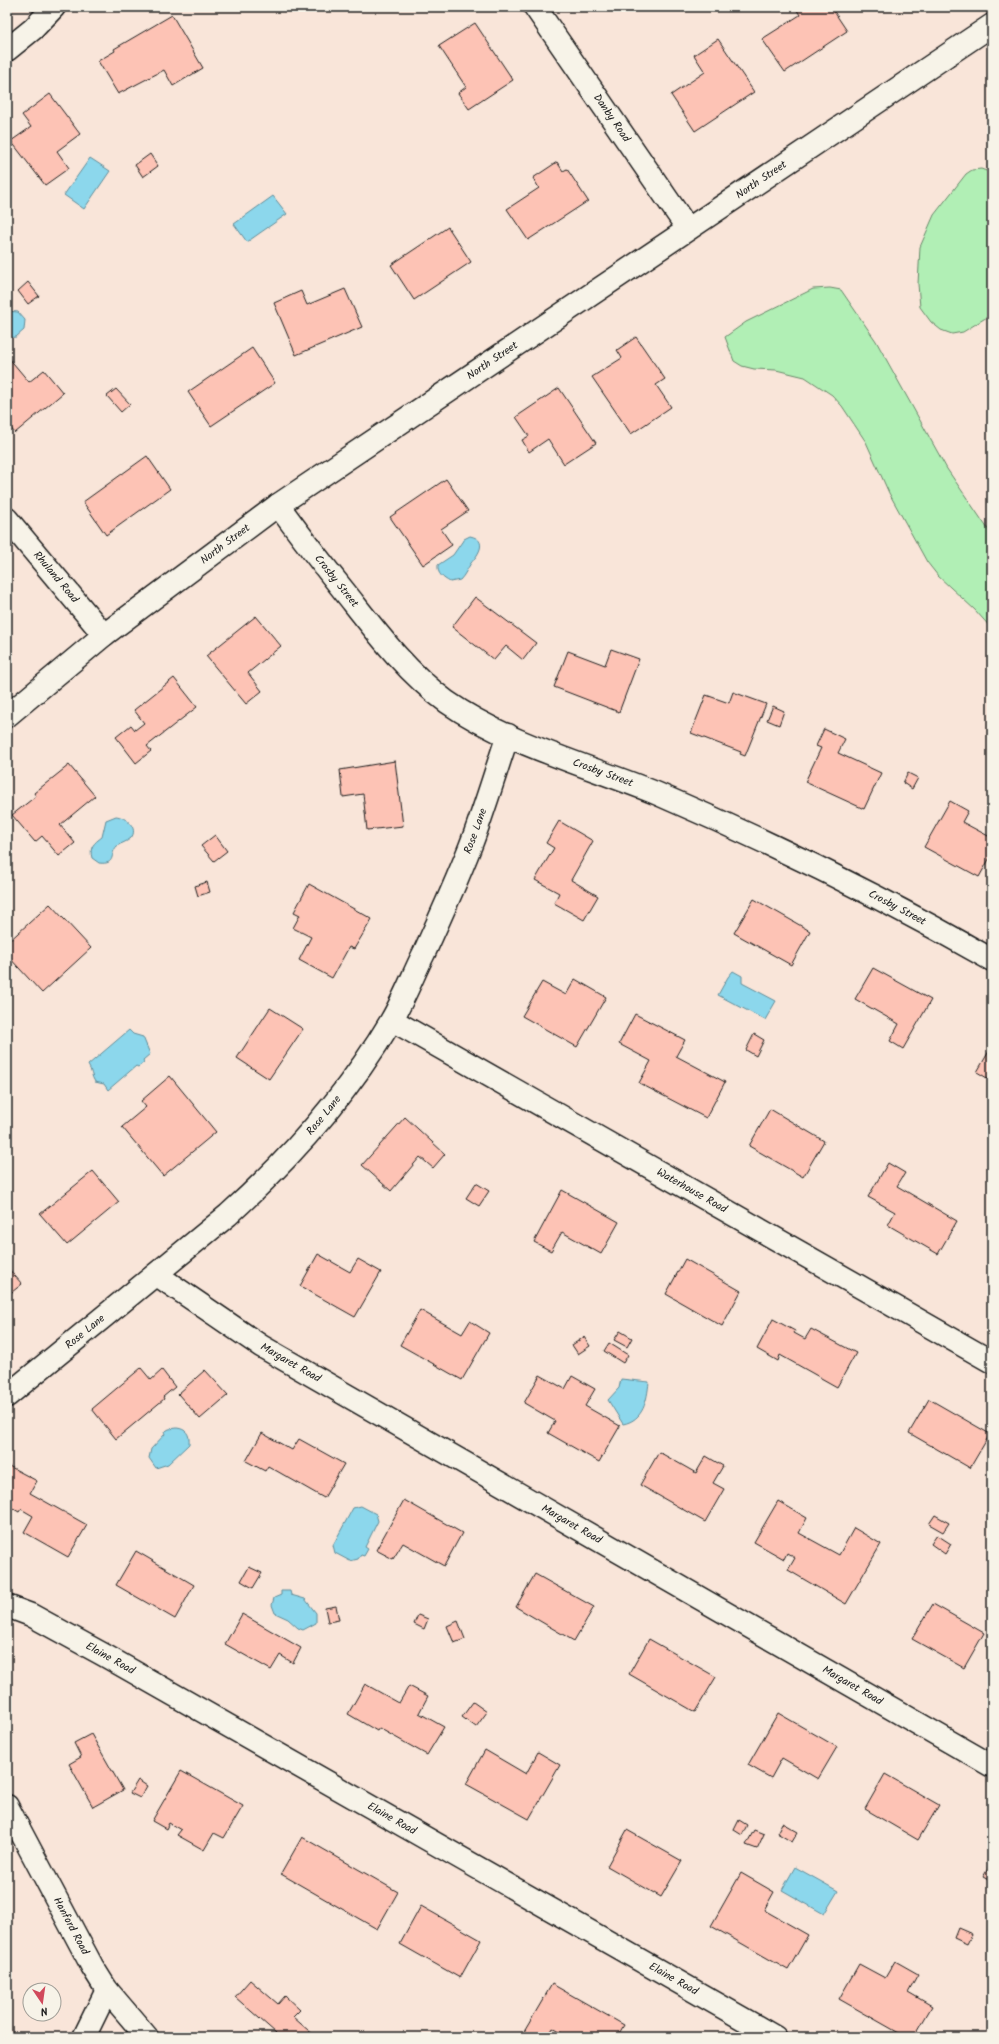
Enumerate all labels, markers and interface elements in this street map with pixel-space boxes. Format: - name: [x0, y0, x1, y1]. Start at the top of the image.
- street label: Danby Road: [588, 90, 635, 147]
- street label: North Street: [732, 156, 791, 204]
- street label: North Street: [463, 337, 522, 385]
- street label: North Street: [197, 519, 255, 569]
- street label: Rhuland Road: [29, 547, 83, 608]
- street label: Crosby Street: [310, 551, 363, 612]
- street label: Crosby Street: [570, 754, 636, 793]
- street label: Rose Lane: [459, 806, 492, 857]
- street label: Crosby Street: [865, 885, 930, 931]
- street label: Rose Lane: [302, 1092, 346, 1140]
- street label: Waterhouse Road: [653, 1163, 731, 1218]
- street label: Rose Lane: [61, 1310, 109, 1354]
- street label: Margaret Road: [257, 1338, 325, 1388]
- street label: Margaret Road: [538, 1500, 606, 1549]
- street label: Elaine Road: [82, 1637, 139, 1680]
- street label: Margaret Road: [819, 1661, 887, 1711]
- street label: Elaine Road: [364, 1798, 420, 1840]
- street label: Hanford Road: [48, 1894, 94, 1959]
- street label: Elaine Road: [645, 1958, 702, 2001]
- north arrow: [22, 1982, 62, 2022]
- text: N: [39, 2001, 49, 2020]

